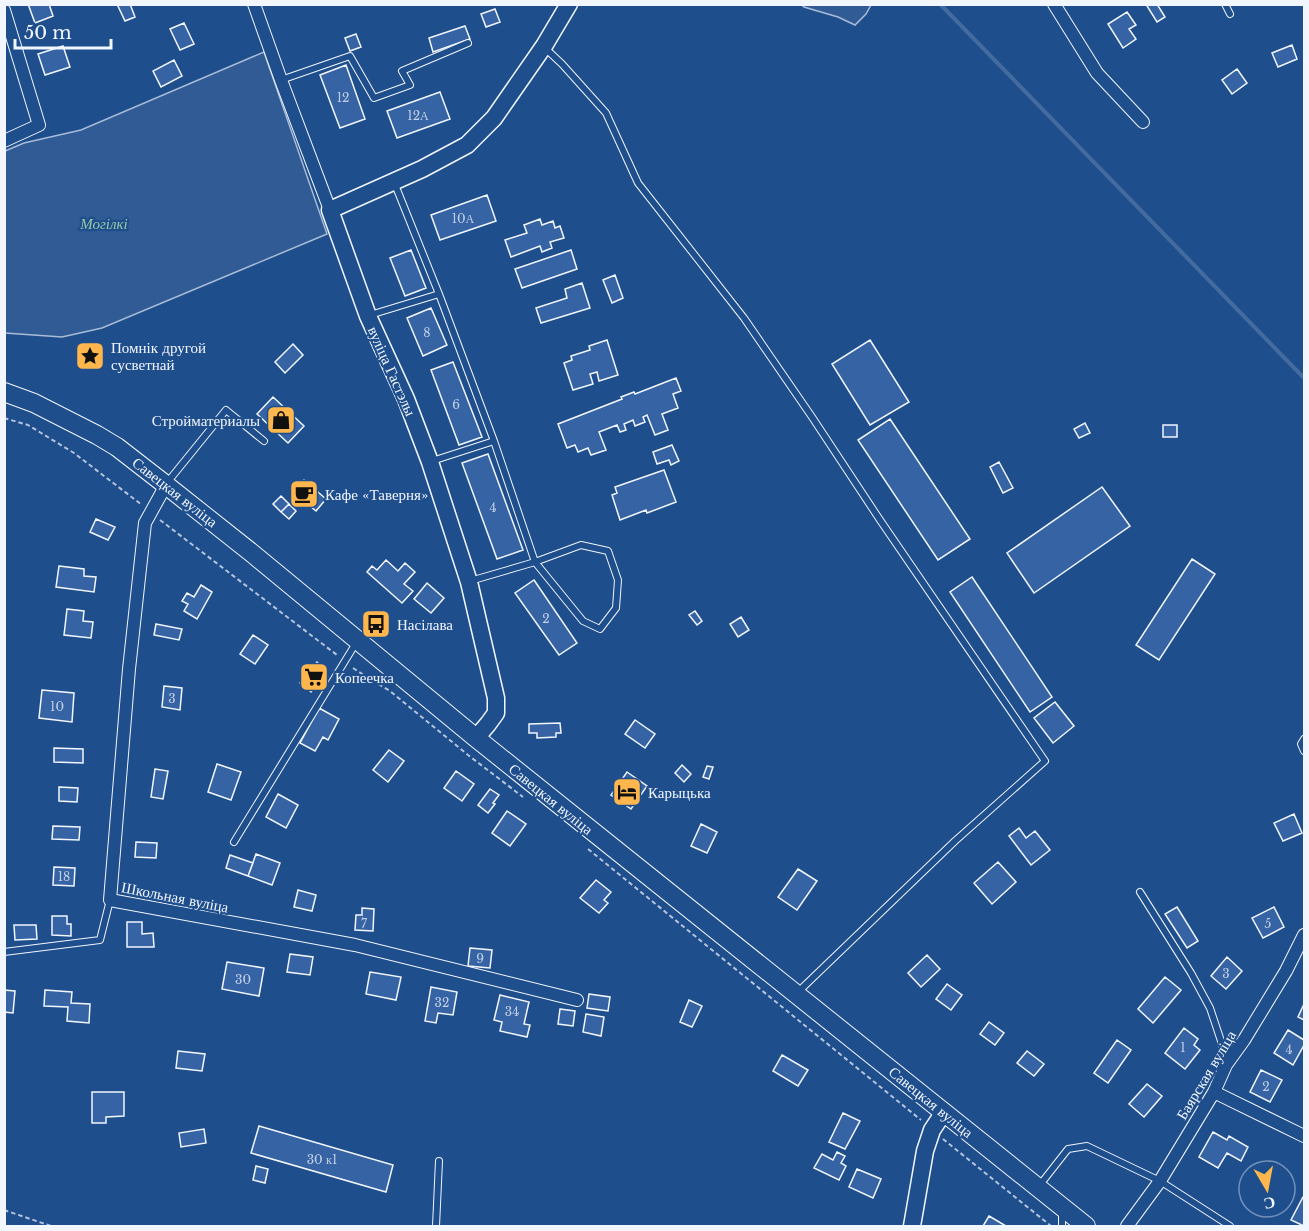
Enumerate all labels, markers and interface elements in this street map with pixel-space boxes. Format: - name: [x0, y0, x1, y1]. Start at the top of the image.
- scale bar: [15, 12, 111, 50]
- text: 50 m: [24, 22, 72, 44]
- house number: 12: [337, 90, 349, 105]
- house number: 12А: [407, 108, 429, 123]
- house number: 10А: [452, 211, 475, 226]
- park label: Могілкі: [79, 214, 128, 233]
- street label: вуліца Гастэлы: [364, 323, 420, 419]
- house number: 8: [423, 325, 431, 340]
- place label: Помнік другой сусветнай: [111, 338, 206, 374]
- place icon: Помнік другой сусветнай: [74, 340, 106, 372]
- house number: 6: [452, 397, 460, 412]
- shop icon: Стройматериалы: [265, 404, 297, 436]
- place label: Стройматериалы: [152, 411, 260, 430]
- street label: Савецкая вуліца: [129, 453, 222, 531]
- cafe icon: Кафе «Таверня»: [288, 478, 320, 510]
- place label: Кафе «Таверня»: [325, 485, 428, 504]
- house number: 4: [489, 500, 497, 515]
- bus stop icon: Насілава: [360, 608, 392, 640]
- house number: 2: [542, 611, 550, 626]
- place label: Насілава: [397, 615, 453, 634]
- supermarket icon: Копеечка: [298, 661, 330, 693]
- place label: Копеечка: [335, 668, 394, 687]
- house number: 3: [168, 691, 176, 706]
- house number: 10: [50, 699, 64, 714]
- street label: Савецкая вуліца: [505, 759, 597, 839]
- hotel icon: Карыцька: [611, 776, 643, 808]
- place label: Карыцька: [648, 783, 711, 802]
- house number: 18: [58, 869, 70, 884]
- street label: Школьная вуліца: [120, 877, 231, 917]
- house number: 7: [361, 916, 368, 931]
- house number: 5: [1265, 916, 1272, 931]
- house number: 9: [476, 951, 484, 966]
- house number: 3: [1222, 966, 1230, 981]
- house number: 30: [235, 972, 251, 987]
- house number: 32: [435, 995, 449, 1010]
- house number: 34: [505, 1004, 519, 1019]
- street label: Баярская вуліца: [1172, 1027, 1240, 1123]
- house number: 1: [1180, 1040, 1186, 1055]
- house number: 4: [1285, 1042, 1293, 1057]
- street label: Савецкая вуліца: [885, 1062, 977, 1142]
- house number: 2: [1262, 1079, 1270, 1094]
- house number: 30 к1: [307, 1152, 337, 1167]
- north arrow: [1237, 1159, 1297, 1219]
- text: С: [1262, 1193, 1277, 1215]

